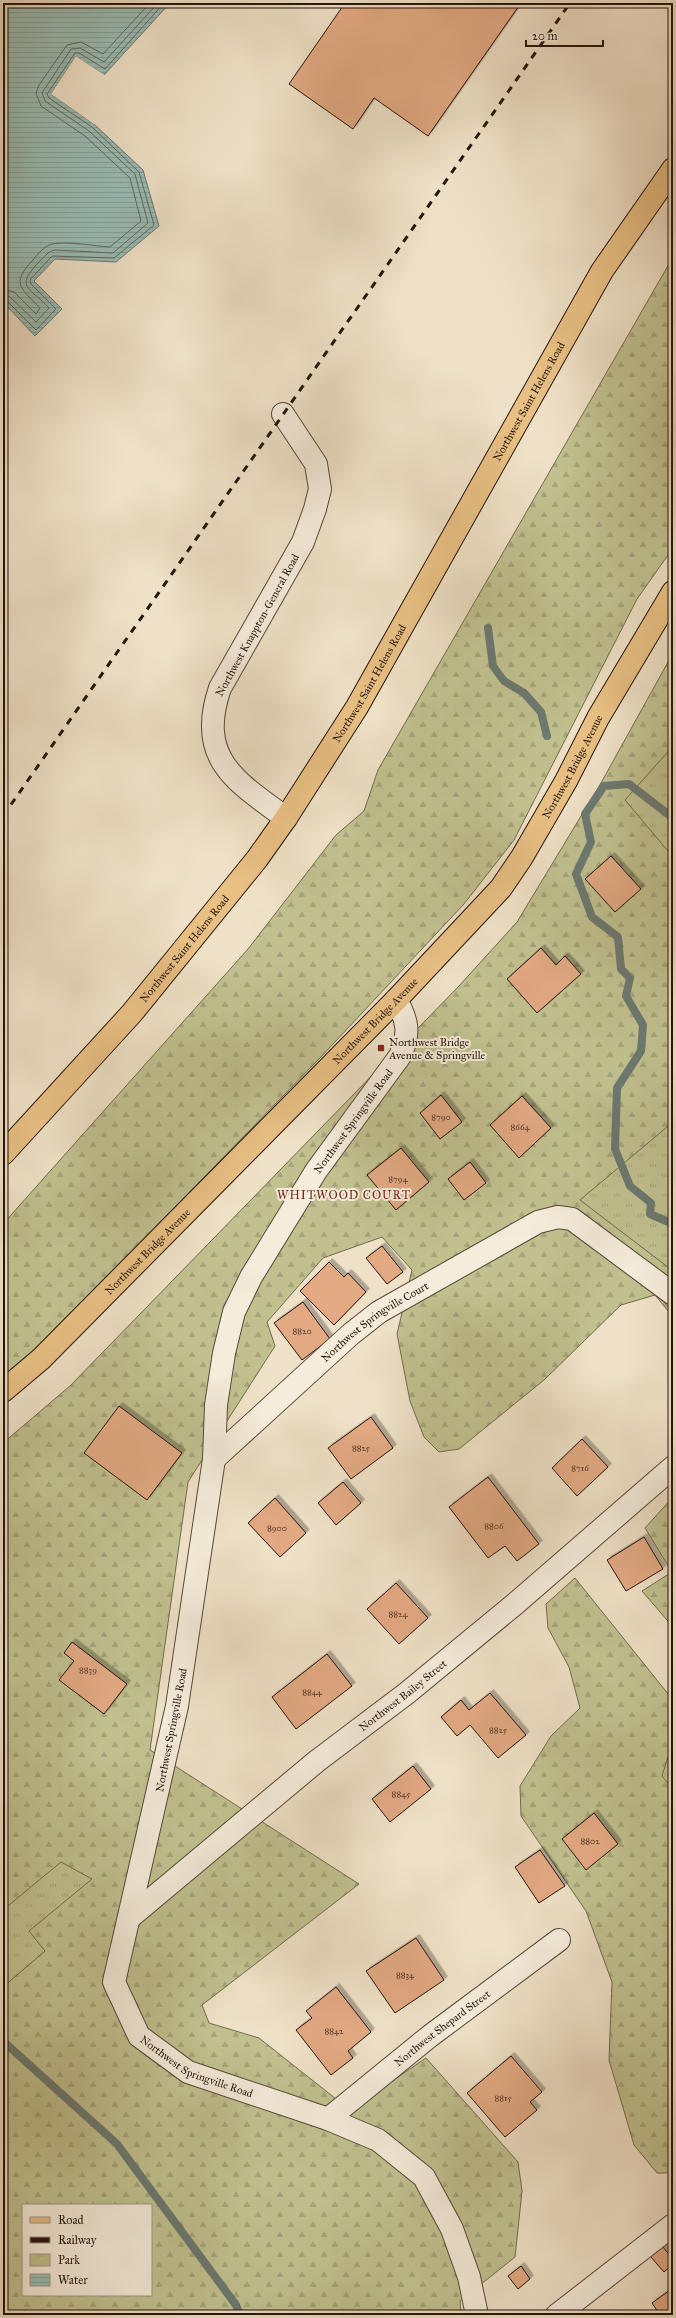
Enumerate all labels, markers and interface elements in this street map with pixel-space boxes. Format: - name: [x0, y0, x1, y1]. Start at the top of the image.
- scale bar: [526, 22, 603, 48]
- text: 20 m: [532, 29, 558, 43]
- street label: Northwest Saint Helens Road: [491, 339, 568, 463]
- street label: Northwest Knappton-General Road: [213, 551, 302, 699]
- street label: Northwest Saint Helens Road: [330, 622, 409, 745]
- street label: Northwest Bridge Avenue: [540, 712, 606, 821]
- street label: Northwest Saint Helens Road: [137, 892, 232, 1005]
- street label: Northwest Bridge Avenue: [330, 975, 421, 1067]
- place label: Northwest Bridge Avenue & Springville: [388, 1036, 486, 1062]
- marker: Northwest Bridge Avenue & Springville: [376, 1043, 386, 1053]
- street label: Northwest Springville Road: [311, 1066, 396, 1176]
- house number: 8790: [431, 1111, 451, 1122]
- house number: 8664: [510, 1121, 530, 1132]
- house number: 8794: [388, 1173, 409, 1184]
- district label: WHITWOOD COURT: [277, 1188, 411, 1202]
- street label: Northwest Bridge Avenue: [102, 1206, 193, 1298]
- street label: Northwest Springville Court: [319, 1279, 431, 1365]
- house number: 8820: [292, 1325, 312, 1336]
- house number: 8825: [352, 1442, 371, 1453]
- house number: 8716: [571, 1462, 589, 1473]
- house number: 8806: [484, 1520, 504, 1531]
- house number: 8900: [267, 1522, 287, 1533]
- house number: 8824: [388, 1608, 408, 1619]
- street label: Northwest Bailey Street: [356, 1657, 450, 1734]
- house number: 8839: [79, 1664, 97, 1675]
- street label: Northwest Springville Road: [153, 1667, 190, 1793]
- house number: 8844: [302, 1686, 323, 1697]
- house number: 8825: [489, 1724, 508, 1735]
- house number: 8845: [392, 1788, 411, 1799]
- house number: 8802: [580, 1835, 600, 1846]
- house number: 8834: [396, 1969, 415, 1980]
- street label: Northwest Shepard Street: [392, 1987, 493, 2069]
- house number: 8842: [324, 2025, 344, 2036]
- street label: Northwest Springville Road: [137, 2033, 255, 2100]
- house number: 8815: [494, 2092, 512, 2103]
- legend: [22, 2204, 152, 2296]
- text: Road: [58, 2213, 84, 2227]
- text: Railway: [58, 2233, 97, 2247]
- text: Park: [58, 2253, 80, 2267]
- text: Water: [58, 2273, 88, 2287]

